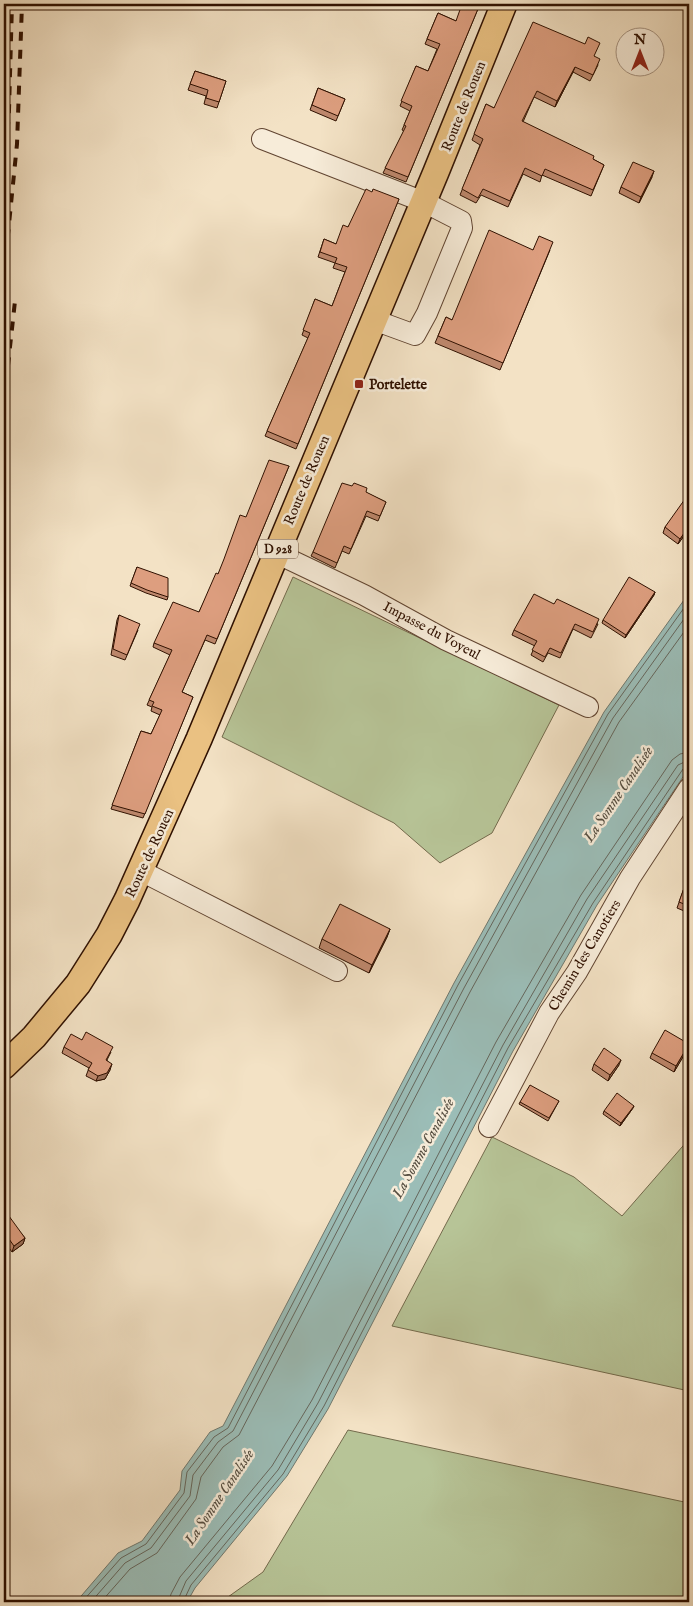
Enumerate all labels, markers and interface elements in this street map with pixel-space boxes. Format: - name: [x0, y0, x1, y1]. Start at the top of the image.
- north arrow: [616, 28, 666, 78]
- text: N: [633, 31, 646, 49]
- street label: Route de Rouen: [438, 58, 490, 154]
- place label: Portelette: [369, 376, 428, 394]
- marker: Portelette: [353, 378, 365, 390]
- street label: Route de Rouen: [280, 432, 334, 528]
- road number: D 928: [258, 540, 298, 558]
- street label: Impasse du Voyeul: [380, 598, 483, 664]
- water label: La Somme Canalisée: [579, 743, 658, 847]
- street label: Route de Rouen: [122, 806, 179, 901]
- street label: Chemin des Canotiers: [544, 896, 625, 1015]
- water label: La Somme Canalisée: [388, 1095, 459, 1203]
- water label: La Somme Canalisée: [180, 1446, 259, 1550]

